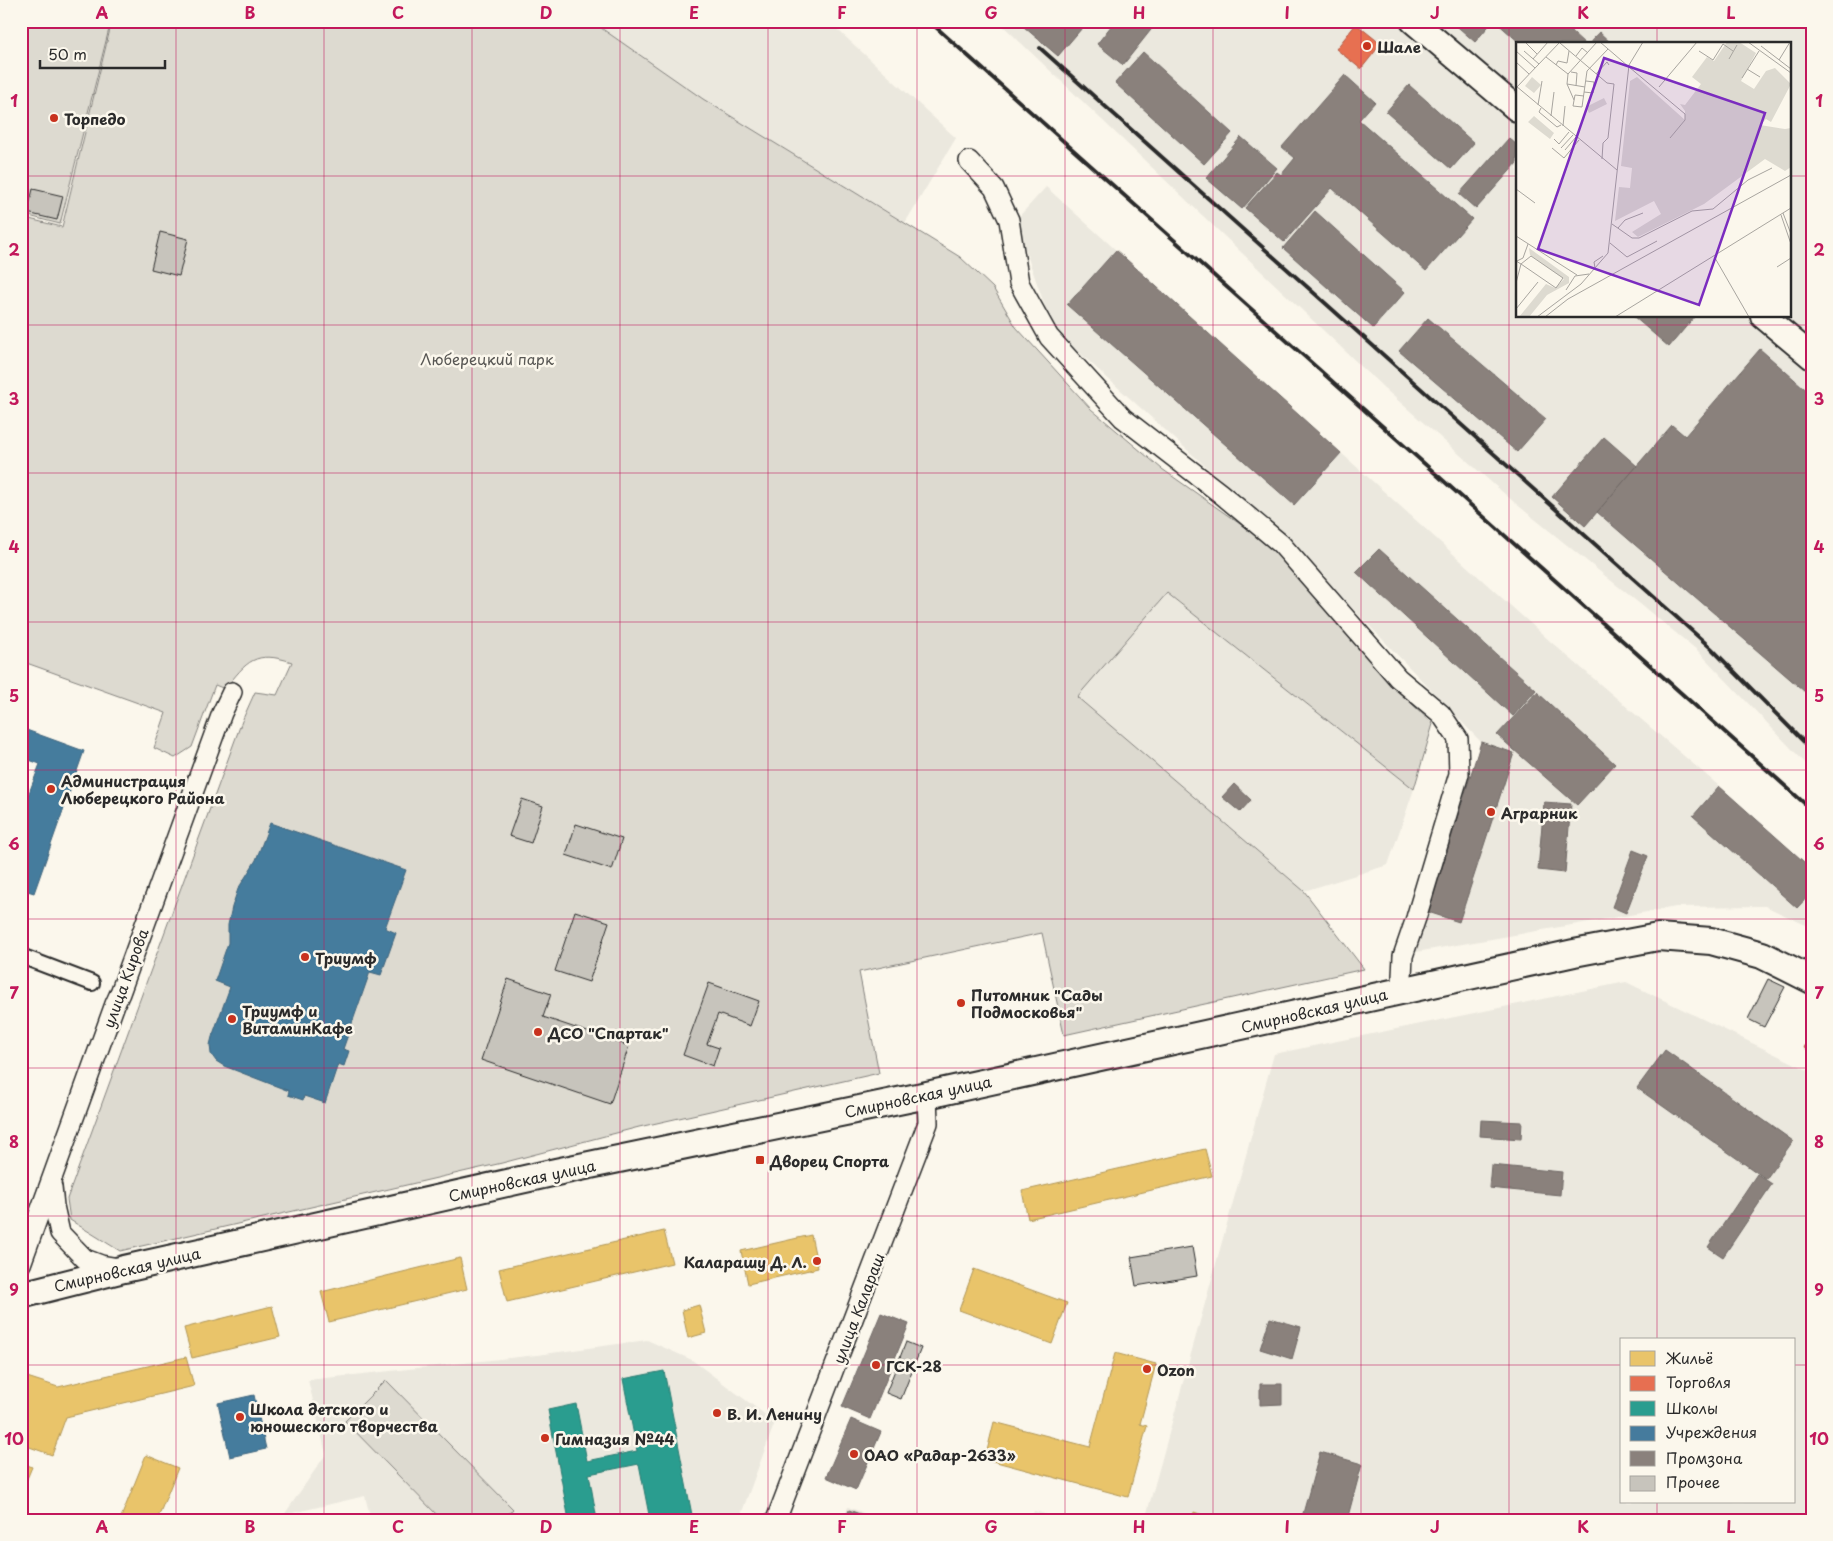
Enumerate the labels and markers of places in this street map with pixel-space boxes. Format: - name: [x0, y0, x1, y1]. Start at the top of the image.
- place label: Шале: [1377, 35, 1421, 58]
- marker: Шале: [1361, 40, 1373, 52]
- place label: Торпедо: [64, 107, 126, 130]
- marker: Торпедо: [48, 112, 60, 124]
- place label: Администрация Люберецкого Района: [61, 769, 225, 809]
- marker: Администрация Люберецкого Района: [45, 783, 57, 795]
- place label: Аграрник: [1501, 801, 1578, 824]
- marker: Аграрник: [1485, 806, 1497, 818]
- place label: Триумф: [315, 946, 377, 969]
- marker: Триумф: [299, 951, 311, 963]
- place label: Питомник "Сады Подмосковья": [971, 983, 1103, 1023]
- marker: Питомник "Сады Подмосковья": [955, 997, 967, 1009]
- place label: Триумф и ВитаминКафе: [242, 999, 353, 1039]
- marker: Триумф и ВитаминКафе: [226, 1013, 238, 1025]
- place label: ДСО "Спартак": [547, 1021, 669, 1044]
- marker: ДСО "Спартак": [532, 1026, 544, 1038]
- place label: Дворец Спорта: [769, 1149, 890, 1172]
- marker: Дворец Спорта: [754, 1154, 766, 1166]
- place label: Каларашу Д. Л.: [683, 1250, 807, 1273]
- marker: Каларашу Д. Л.: [811, 1255, 823, 1267]
- place label: ГСК-28: [886, 1354, 942, 1377]
- place label: Ozon: [1157, 1358, 1195, 1381]
- marker: ГСК-28: [870, 1359, 882, 1371]
- marker: Ozon: [1141, 1363, 1153, 1375]
- place label: Школа детского и юношеского творчества: [250, 1397, 438, 1437]
- place label: В. И. Ленину: [727, 1402, 822, 1425]
- marker: В. И. Ленину: [711, 1407, 723, 1419]
- marker: Школа детского и юношеского творчества: [234, 1411, 246, 1423]
- place label: Гимназия №44: [555, 1427, 675, 1450]
- marker: Гимназия №44: [539, 1432, 551, 1444]
- place label: ОАО «Радар-2633»: [864, 1443, 1016, 1466]
- marker: ОАО «Радар-2633»: [848, 1448, 860, 1460]

